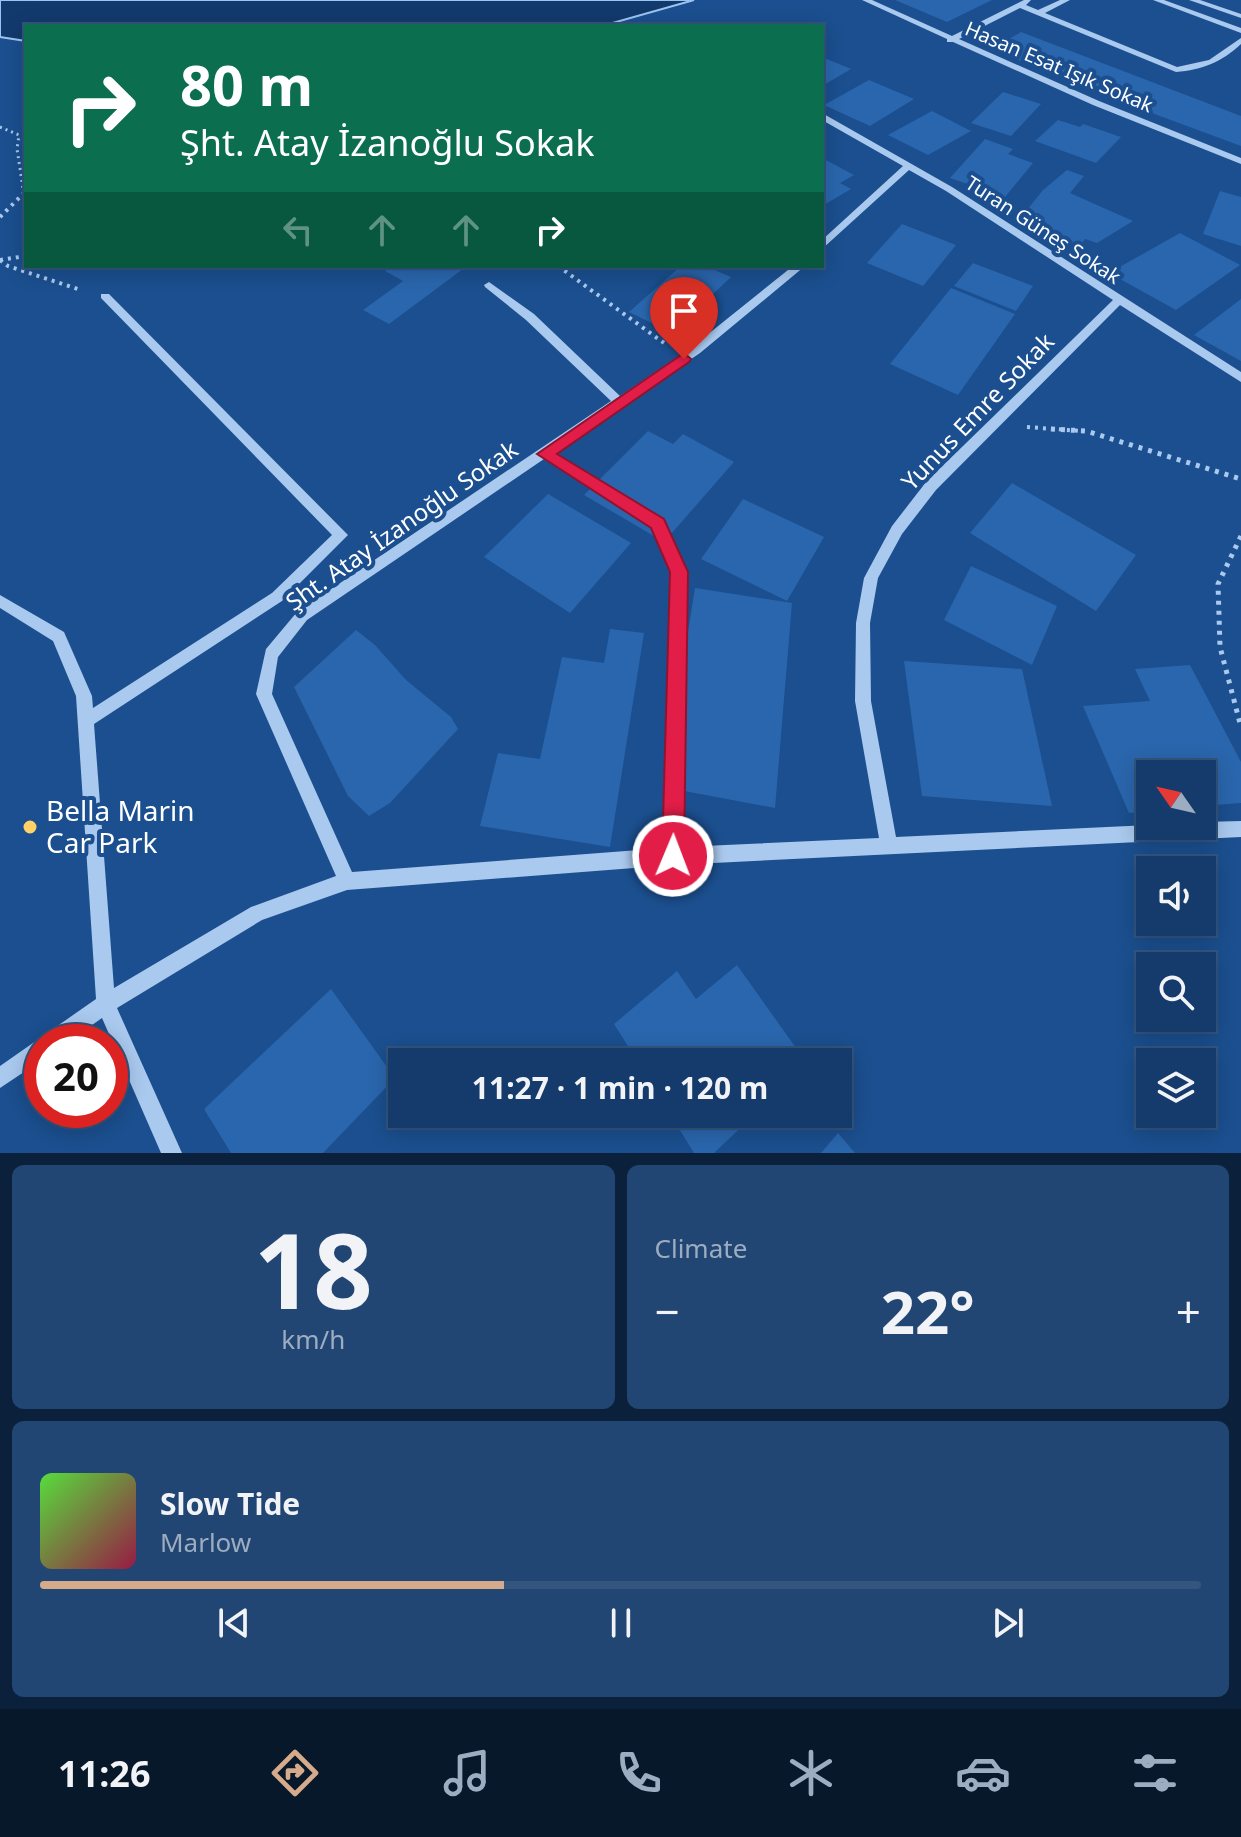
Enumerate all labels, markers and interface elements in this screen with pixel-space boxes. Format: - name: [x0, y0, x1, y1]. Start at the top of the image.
- street label: Hasan Esat Işık Sokak: [961, 15, 1158, 119]
- text: 80 m: [180, 46, 313, 122]
- icon: right: [48, 56, 152, 160]
- text: Şht. Atay İzanoğlu Sokak: [180, 118, 595, 167]
- street label: Turan Güneş Sokak: [960, 169, 1126, 290]
- icon: left: [276, 208, 320, 252]
- icon: ahead: [360, 208, 404, 252]
- icon: ahead: [444, 208, 488, 252]
- icon: right: [528, 208, 572, 252]
- pin: [650, 277, 718, 359]
- icon: arrive: [662, 289, 706, 333]
- street label: Yunus Emre Sokak: [893, 325, 1061, 497]
- street label: Şht. Atay İzanoğlu Sokak: [278, 432, 524, 618]
- north arrow: [1136, 760, 1216, 840]
- map controls: [1136, 760, 1216, 1128]
- place label: Bella Marin Car Park: [46, 791, 195, 861]
- position arrow: [631, 814, 715, 898]
- marker: Bella Marin Car Park: [21, 818, 39, 836]
- button: sound: [1136, 856, 1216, 936]
- button: search: [1136, 952, 1216, 1032]
- speed limit sign: 20: [24, 1024, 128, 1128]
- button: layers: [1136, 1048, 1216, 1128]
- text: 11:27 · 1 min · 120 m: [472, 1067, 768, 1108]
- text: 18: [254, 1198, 373, 1339]
- text: Climate: [655, 1230, 747, 1266]
- text: 22°: [881, 1270, 975, 1352]
- text: −: [655, 1281, 680, 1341]
- text: +: [1176, 1281, 1201, 1341]
- text: km/h: [281, 1321, 345, 1357]
- text: Slow Tide: [160, 1483, 300, 1524]
- text: Marlow: [160, 1524, 251, 1560]
- icon: previous: [212, 1601, 256, 1645]
- icon: pause: [599, 1601, 643, 1645]
- icon: next: [986, 1601, 1030, 1645]
- icon: directions: [267, 1745, 323, 1801]
- icon: music: [439, 1745, 495, 1801]
- icon: phone: [611, 1745, 667, 1801]
- icon: climate: [783, 1745, 839, 1801]
- icon: car: [955, 1745, 1011, 1801]
- icon: filters: [1127, 1745, 1183, 1801]
- text: 11:26: [58, 1749, 151, 1798]

